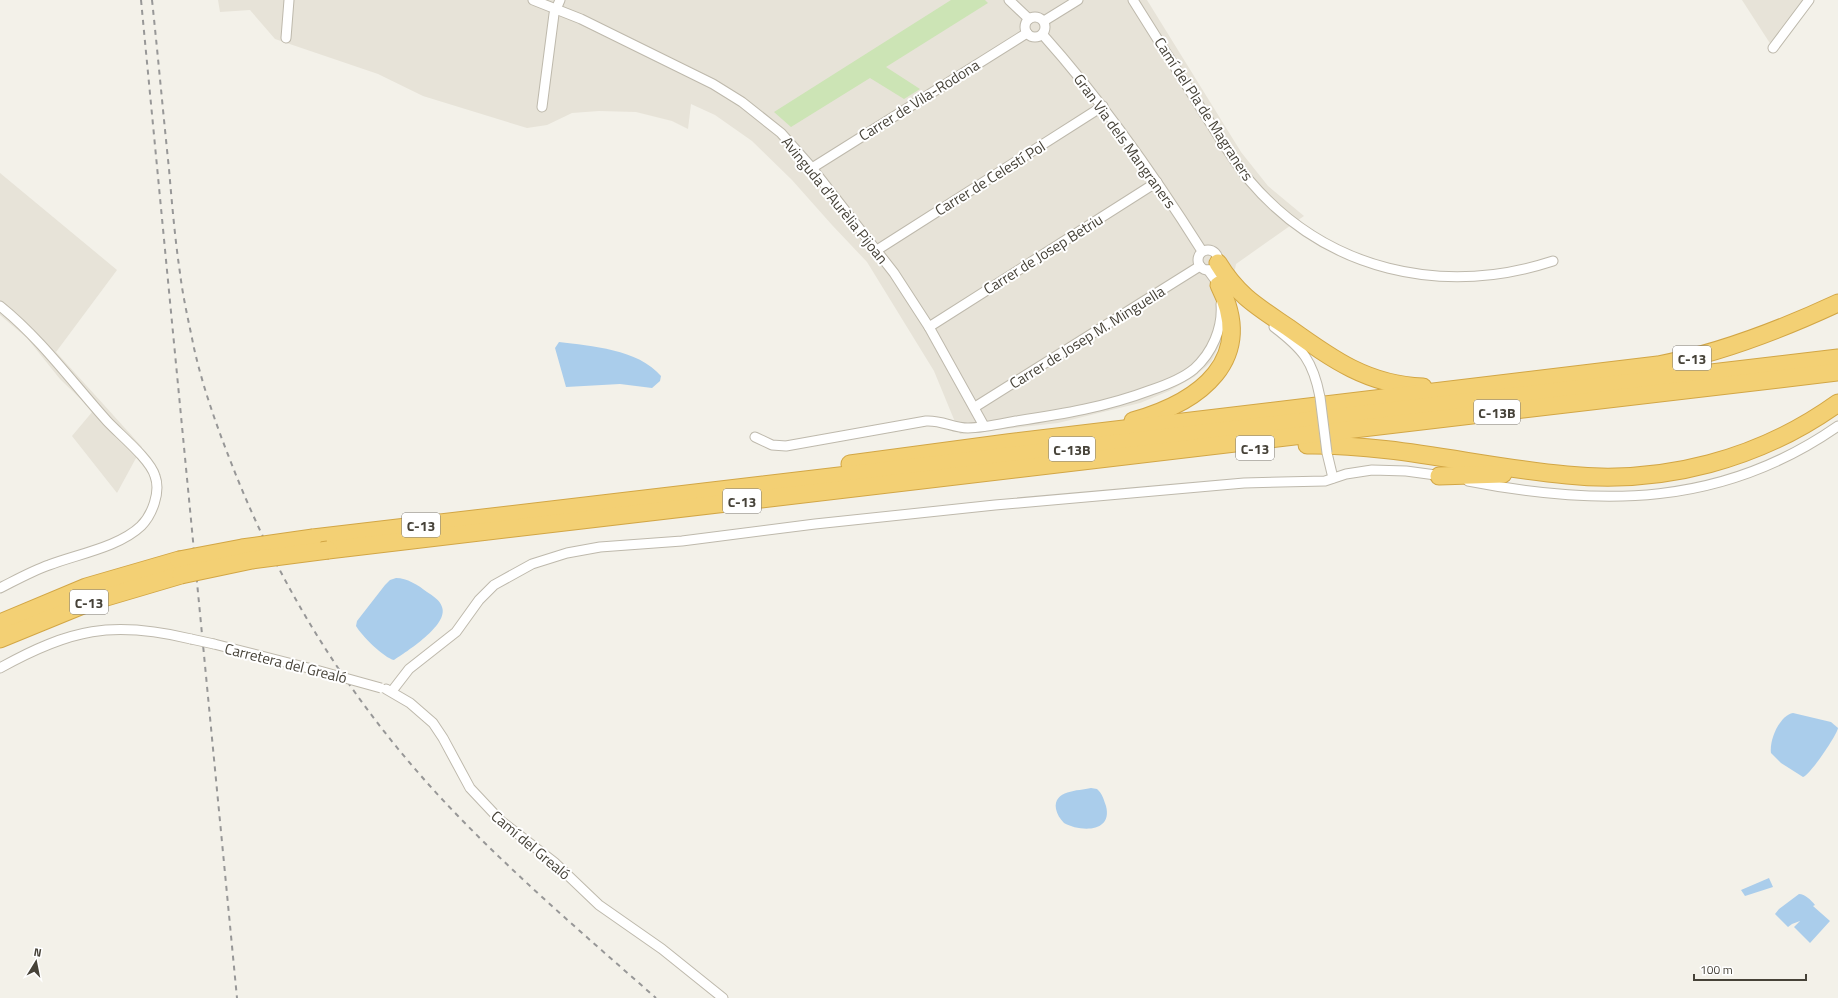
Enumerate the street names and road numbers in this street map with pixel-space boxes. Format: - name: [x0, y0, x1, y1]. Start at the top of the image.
- street label: Camí del Pla de Magraners: [1149, 33, 1259, 185]
- street label: Carrer de Vila-Rodona: [854, 53, 984, 147]
- street label: Gran Via dels Mangraners: [1068, 69, 1182, 213]
- street label: Avinguda d'Aurèlia Pijoan: [776, 131, 894, 269]
- street label: Carrer de Celestí Pol: [930, 135, 1050, 221]
- street label: Carrer de Josep Betriu: [979, 208, 1107, 300]
- street label: Carrer de Josep M. Minguella: [1005, 279, 1170, 394]
- road number: C-13: [1673, 346, 1711, 370]
- road number: C-13B: [1474, 400, 1520, 424]
- road number: C-13: [1236, 436, 1274, 460]
- road number: C-13B: [1049, 437, 1095, 461]
- road number: C-13: [723, 489, 761, 513]
- road number: C-13: [402, 513, 440, 537]
- road number: C-13: [70, 590, 108, 614]
- street label: Carretera del Grealó: [222, 637, 350, 689]
- street label: Camí del Grealó: [486, 805, 576, 885]

